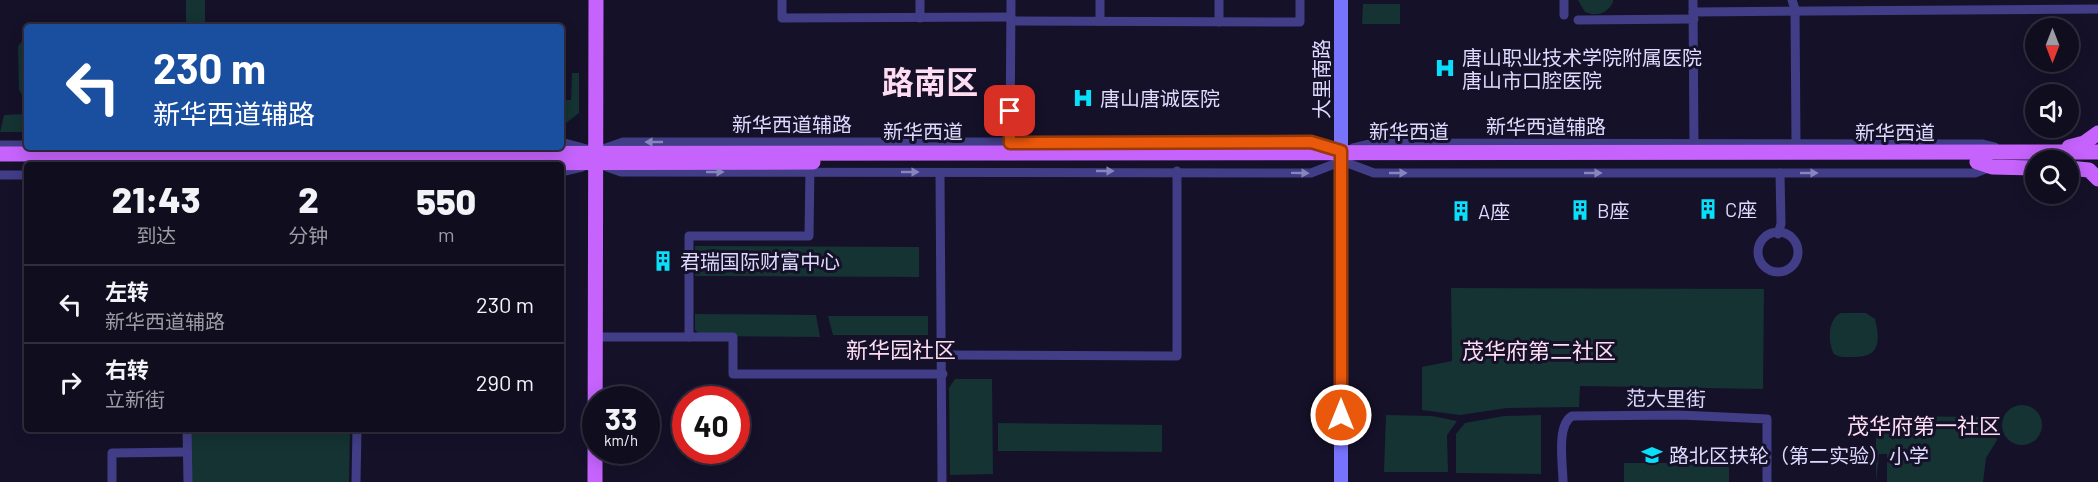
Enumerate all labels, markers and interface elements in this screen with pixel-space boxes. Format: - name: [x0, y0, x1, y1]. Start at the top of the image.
- north arrow: [2025, 18, 2079, 72]
- map controls: [2025, 18, 2079, 204]
- street label: 大里南路: [1309, 39, 1333, 119]
- text: 230 m: [153, 42, 266, 92]
- place label: 唐山职业技术学院附属医院 唐山市口腔医院: [1462, 45, 1702, 92]
- icon: left: [54, 48, 132, 126]
- hospital icon: 唐山职业技术学院附属医院 唐山市口腔医院: [1433, 56, 1457, 80]
- district label: 路南区: [882, 62, 978, 100]
- button: sound: [2025, 84, 2079, 138]
- pin: [984, 85, 1035, 136]
- hospital icon: 唐山唐诚医院: [1071, 86, 1095, 110]
- place label: 唐山唐诚医院: [1100, 86, 1220, 110]
- icon: arrive: [993, 94, 1026, 127]
- text: 新华西道辅路: [153, 97, 315, 129]
- street label: 新华西道辅路: [732, 112, 852, 136]
- street label: 新华西道辅路: [1486, 114, 1606, 138]
- street label: 新华西道: [883, 119, 963, 143]
- street label: 新华西道: [1369, 119, 1449, 143]
- street label: 新华西道: [1855, 120, 1935, 144]
- one-way arrow: [644, 137, 663, 147]
- button: search: [2025, 150, 2079, 204]
- one-way arrow: [1096, 166, 1115, 176]
- one-way arrow: [706, 167, 725, 177]
- one-way arrow: [901, 167, 920, 177]
- one-way arrow: [1291, 168, 1310, 178]
- one-way arrow: [1389, 168, 1408, 178]
- one-way arrow: [1584, 168, 1603, 178]
- one-way arrow: [1800, 168, 1819, 178]
- text: 21:43: [112, 177, 201, 220]
- text: 2: [298, 177, 319, 220]
- text: 550: [416, 179, 476, 222]
- building icon: C座: [1696, 197, 1720, 221]
- place label: C座: [1725, 197, 1757, 221]
- building icon: B座: [1568, 198, 1592, 222]
- place label: B座: [1597, 198, 1630, 222]
- building icon: A座: [1449, 199, 1473, 223]
- place label: A座: [1478, 199, 1510, 223]
- text: m: [438, 222, 454, 246]
- text: 到达: [136, 223, 176, 247]
- text: 分钟: [288, 223, 328, 247]
- building icon: 君瑞国际财富中心: [651, 249, 675, 273]
- place label: 君瑞国际财富中心: [680, 249, 840, 273]
- text: 左转: [105, 278, 149, 304]
- icon: left: [54, 288, 87, 321]
- text: 230 m: [476, 291, 534, 317]
- text: 新华西道辅路: [105, 309, 225, 333]
- district label: 新华园社区: [846, 336, 956, 362]
- district label: 茂华府第二社区: [1462, 337, 1616, 363]
- text: 右转: [105, 356, 149, 382]
- icon: right: [54, 366, 87, 399]
- text: 290 m: [476, 369, 534, 395]
- position arrow: [1309, 383, 1373, 447]
- street label: 范大里街: [1626, 385, 1706, 411]
- speed limit sign: 40: [672, 386, 750, 464]
- text: 立新街: [105, 387, 165, 411]
- text: 33: [605, 400, 637, 436]
- district label: 茂华府第一社区: [1847, 412, 2001, 438]
- text: km/h: [604, 431, 638, 449]
- school or university icon: 路北区扶轮（第二实验）小学: [1640, 443, 1664, 467]
- place label: 路北区扶轮（第二实验）小学: [1669, 443, 1929, 467]

